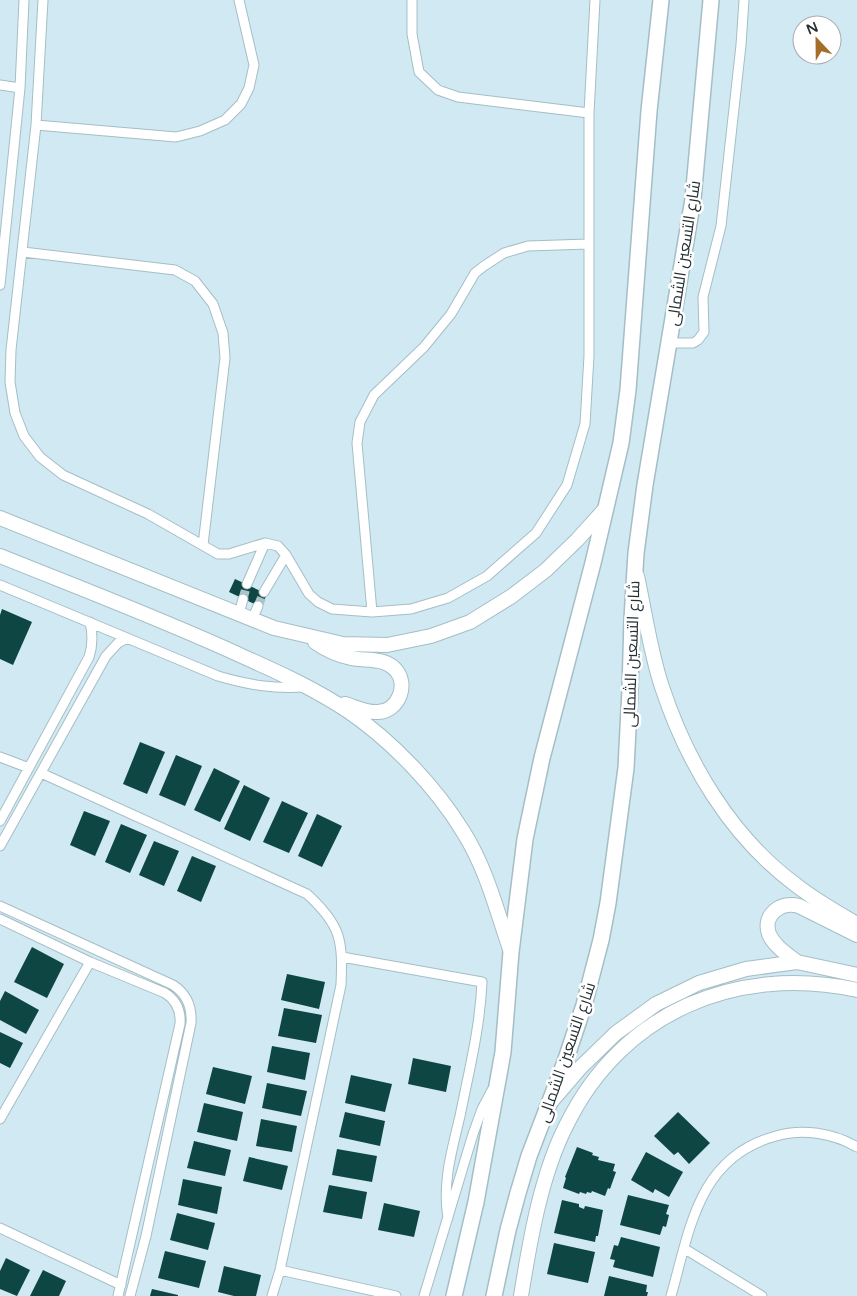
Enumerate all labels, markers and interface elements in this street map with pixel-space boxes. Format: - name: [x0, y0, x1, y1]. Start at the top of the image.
- north arrow: [792, 15, 842, 65]
- text: N: [804, 18, 821, 38]
- street label: شارع التسعين الشمالى: [663, 179, 706, 327]
- street label: شارع التسعين الشمالى: [619, 580, 646, 728]
- street label: شارع التسعين الشمالى: [534, 980, 601, 1125]

